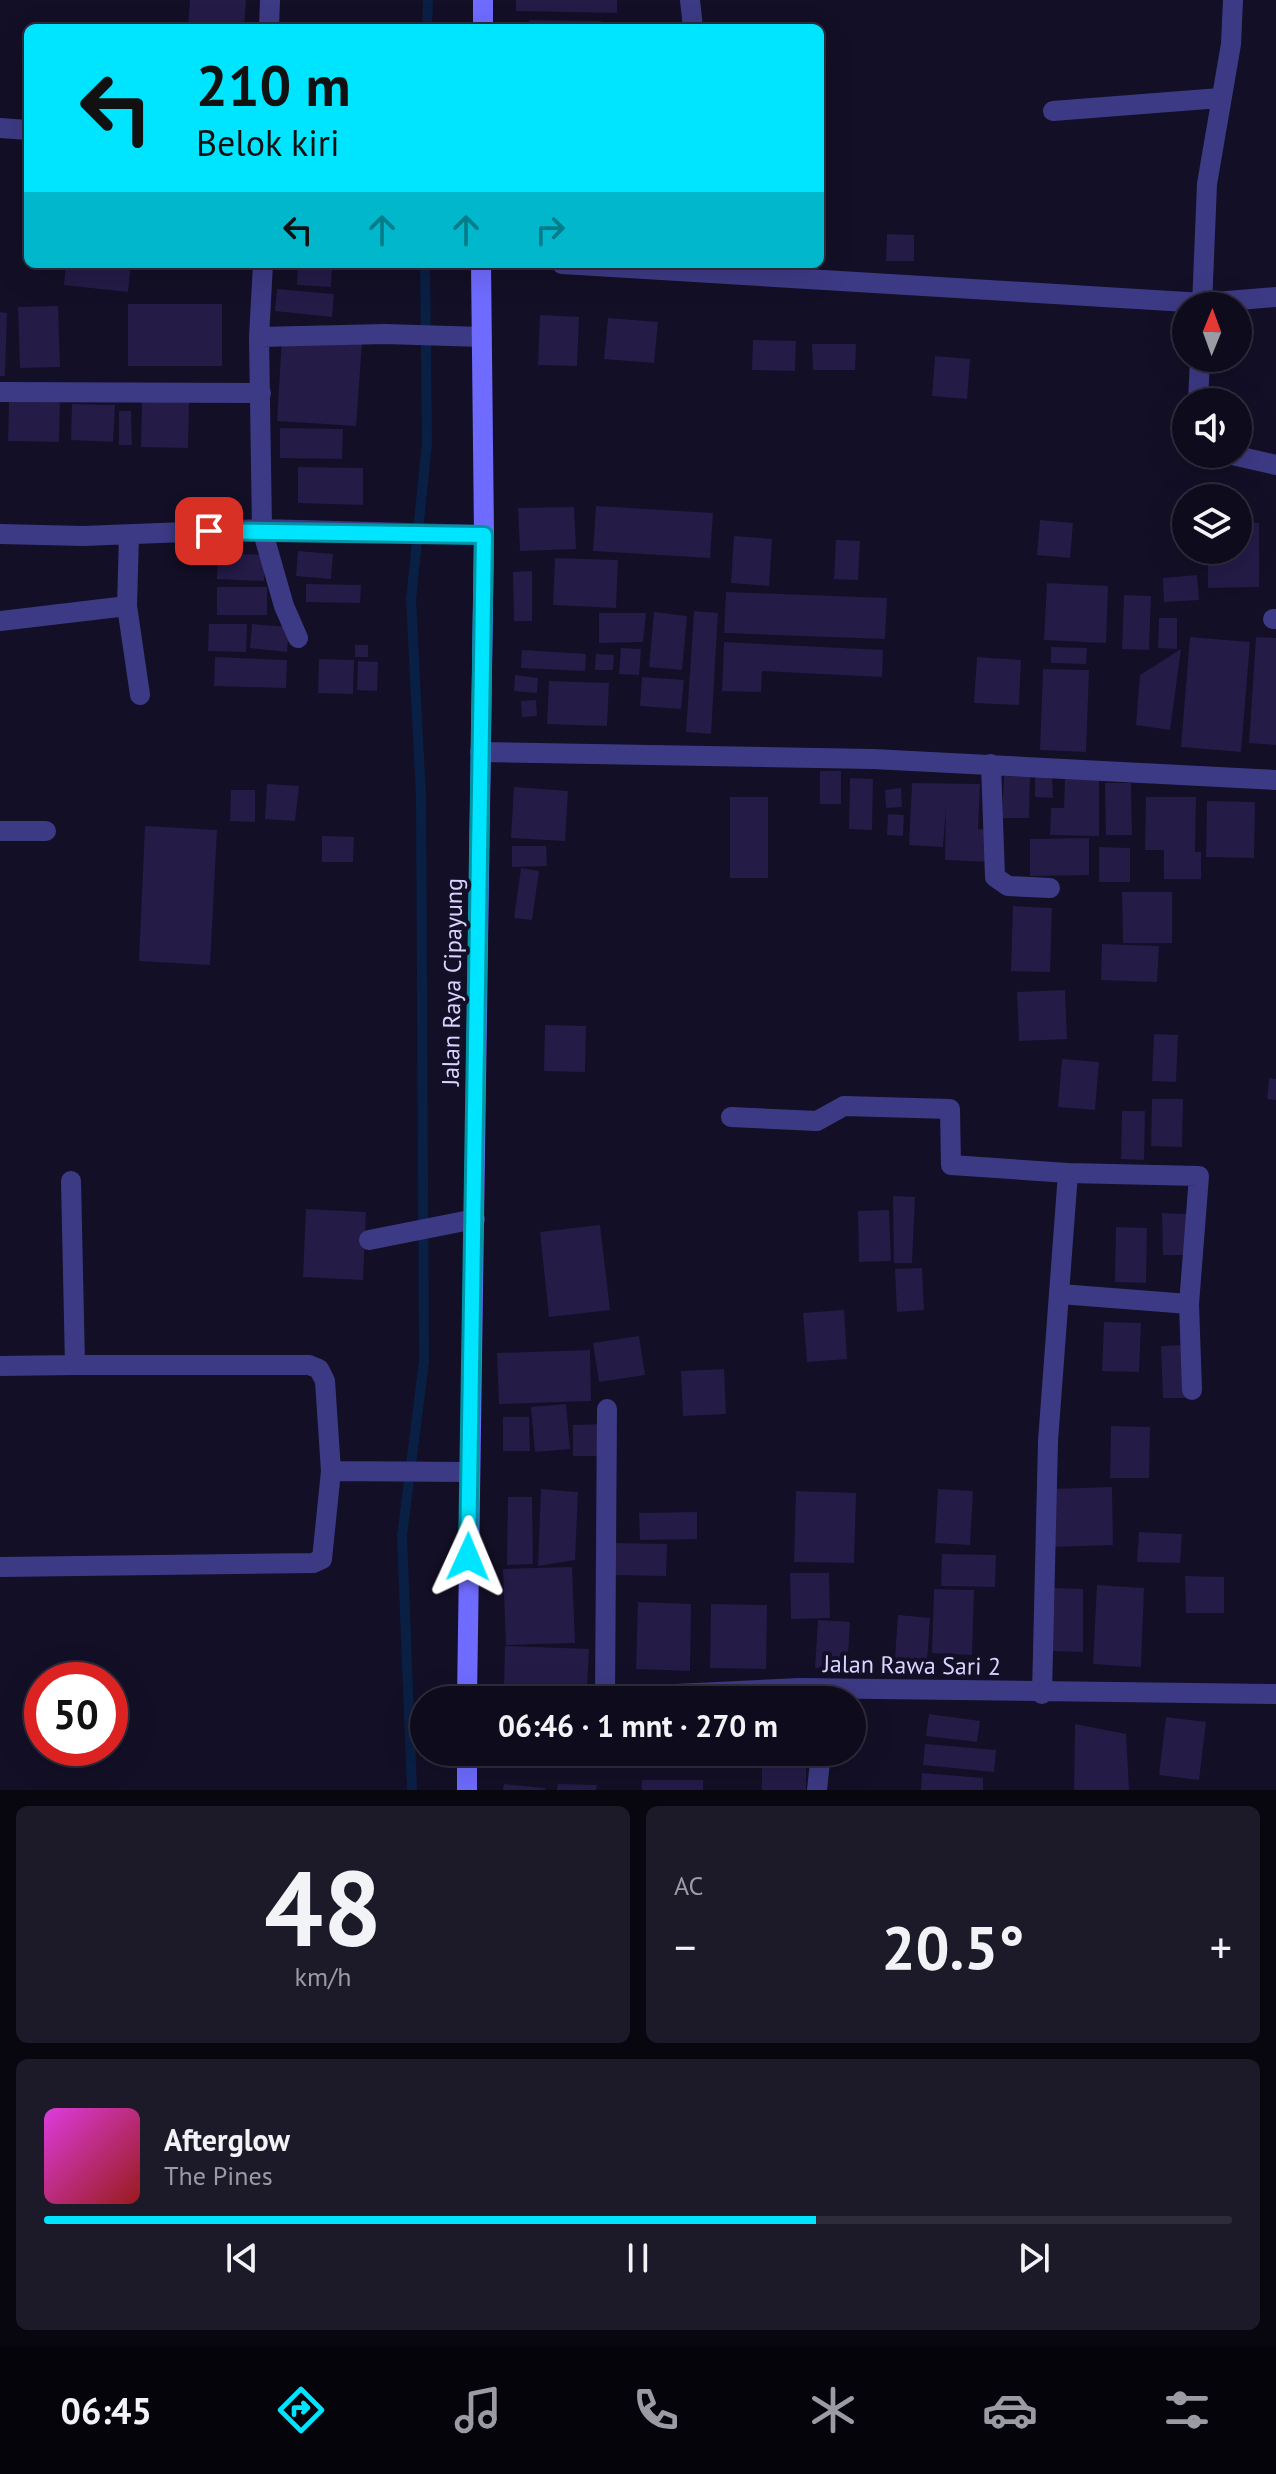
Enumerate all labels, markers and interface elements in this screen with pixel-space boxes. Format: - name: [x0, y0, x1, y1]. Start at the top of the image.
- text: 210 m: [196, 49, 351, 121]
- icon: left: [64, 56, 168, 160]
- text: Belok kiri: [196, 119, 340, 166]
- icon: left: [276, 208, 320, 252]
- icon: ahead: [360, 208, 404, 252]
- icon: ahead: [444, 208, 488, 252]
- icon: right: [528, 208, 572, 252]
- north arrow: [1172, 292, 1252, 372]
- map controls: [1172, 292, 1252, 564]
- button: sound: [1172, 388, 1252, 468]
- button: layers: [1172, 484, 1252, 564]
- pin: [175, 497, 243, 565]
- icon: arrive: [187, 509, 231, 553]
- street label: Jalan Raya Cipayung: [435, 878, 469, 1087]
- position arrow: [426, 1515, 510, 1599]
- street label: Jalan Rawa Sari 2: [822, 1648, 1001, 1682]
- speed limit sign: 50: [24, 1662, 128, 1766]
- text: 06:46 · 1 mnt · 270 m: [498, 1706, 778, 1745]
- text: 48: [264, 1840, 382, 1975]
- text: AC: [674, 1869, 703, 1902]
- text: 20.5°: [881, 1908, 1025, 1986]
- text: −: [674, 1918, 696, 1975]
- text: +: [1210, 1918, 1232, 1975]
- text: km/h: [295, 1960, 352, 1993]
- text: Afterglow: [164, 2120, 290, 2159]
- text: The Pines: [164, 2159, 273, 2192]
- icon: previous: [220, 2236, 264, 2280]
- icon: pause: [616, 2236, 660, 2280]
- icon: next: [1012, 2236, 1056, 2280]
- icon: directions: [273, 2382, 329, 2438]
- icon: music: [450, 2382, 506, 2438]
- icon: phone: [628, 2382, 684, 2438]
- icon: climate: [805, 2382, 861, 2438]
- icon: car: [982, 2382, 1038, 2438]
- icon: filters: [1159, 2382, 1215, 2438]
- text: 06:45: [61, 2387, 152, 2434]

